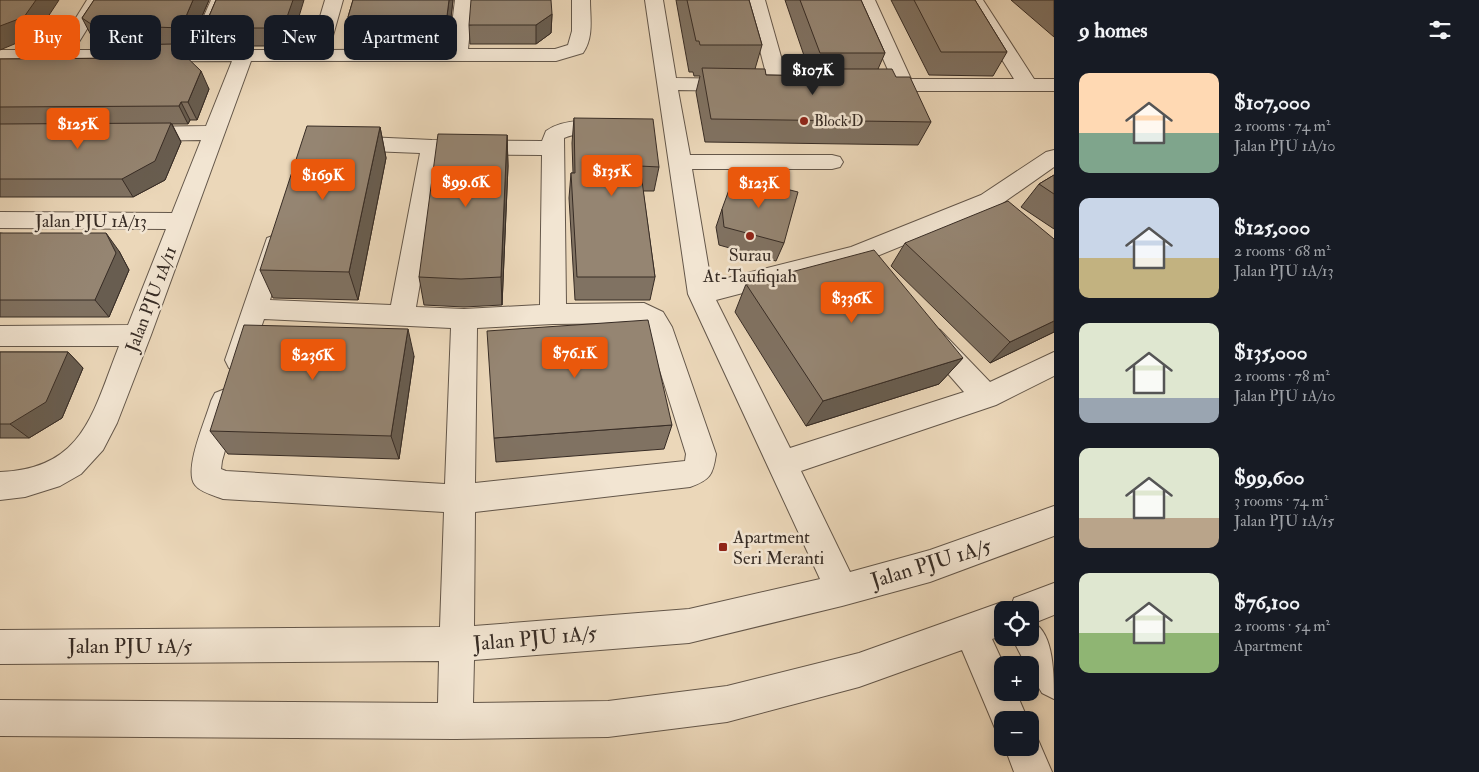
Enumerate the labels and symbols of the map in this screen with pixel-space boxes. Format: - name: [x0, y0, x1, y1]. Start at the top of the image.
- pin: $107K: [778, 54, 848, 96]
- pin: $125K: [43, 108, 113, 150]
- place label: Block D: [814, 112, 863, 131]
- marker: Block D: [798, 115, 810, 127]
- pin: $135K: [577, 154, 647, 197]
- pin: $169K: [288, 158, 358, 201]
- pin: $99.6K: [425, 166, 507, 208]
- pin: $123K: [724, 166, 794, 209]
- street label: Jalan PJU 1A/13: [34, 210, 147, 233]
- marker: Surau At-Taufiqiah: [744, 230, 756, 242]
- street label: Jalan PJU 1A/11: [120, 243, 182, 356]
- place label: Surau At-Taufiqiah: [702, 244, 798, 288]
- pin: $336K: [817, 282, 887, 324]
- pin: $76.1K: [534, 336, 616, 379]
- pin: $236K: [278, 338, 348, 381]
- place label: Apartment Seri Meranti: [732, 526, 825, 570]
- street label: Jalan PJU 1A/5: [867, 532, 995, 595]
- marker: Apartment Seri Meranti: [717, 541, 729, 553]
- street label: Jalan PJU 1A/5: [471, 620, 599, 657]
- street label: Jalan PJU 1A/5: [67, 633, 193, 660]

